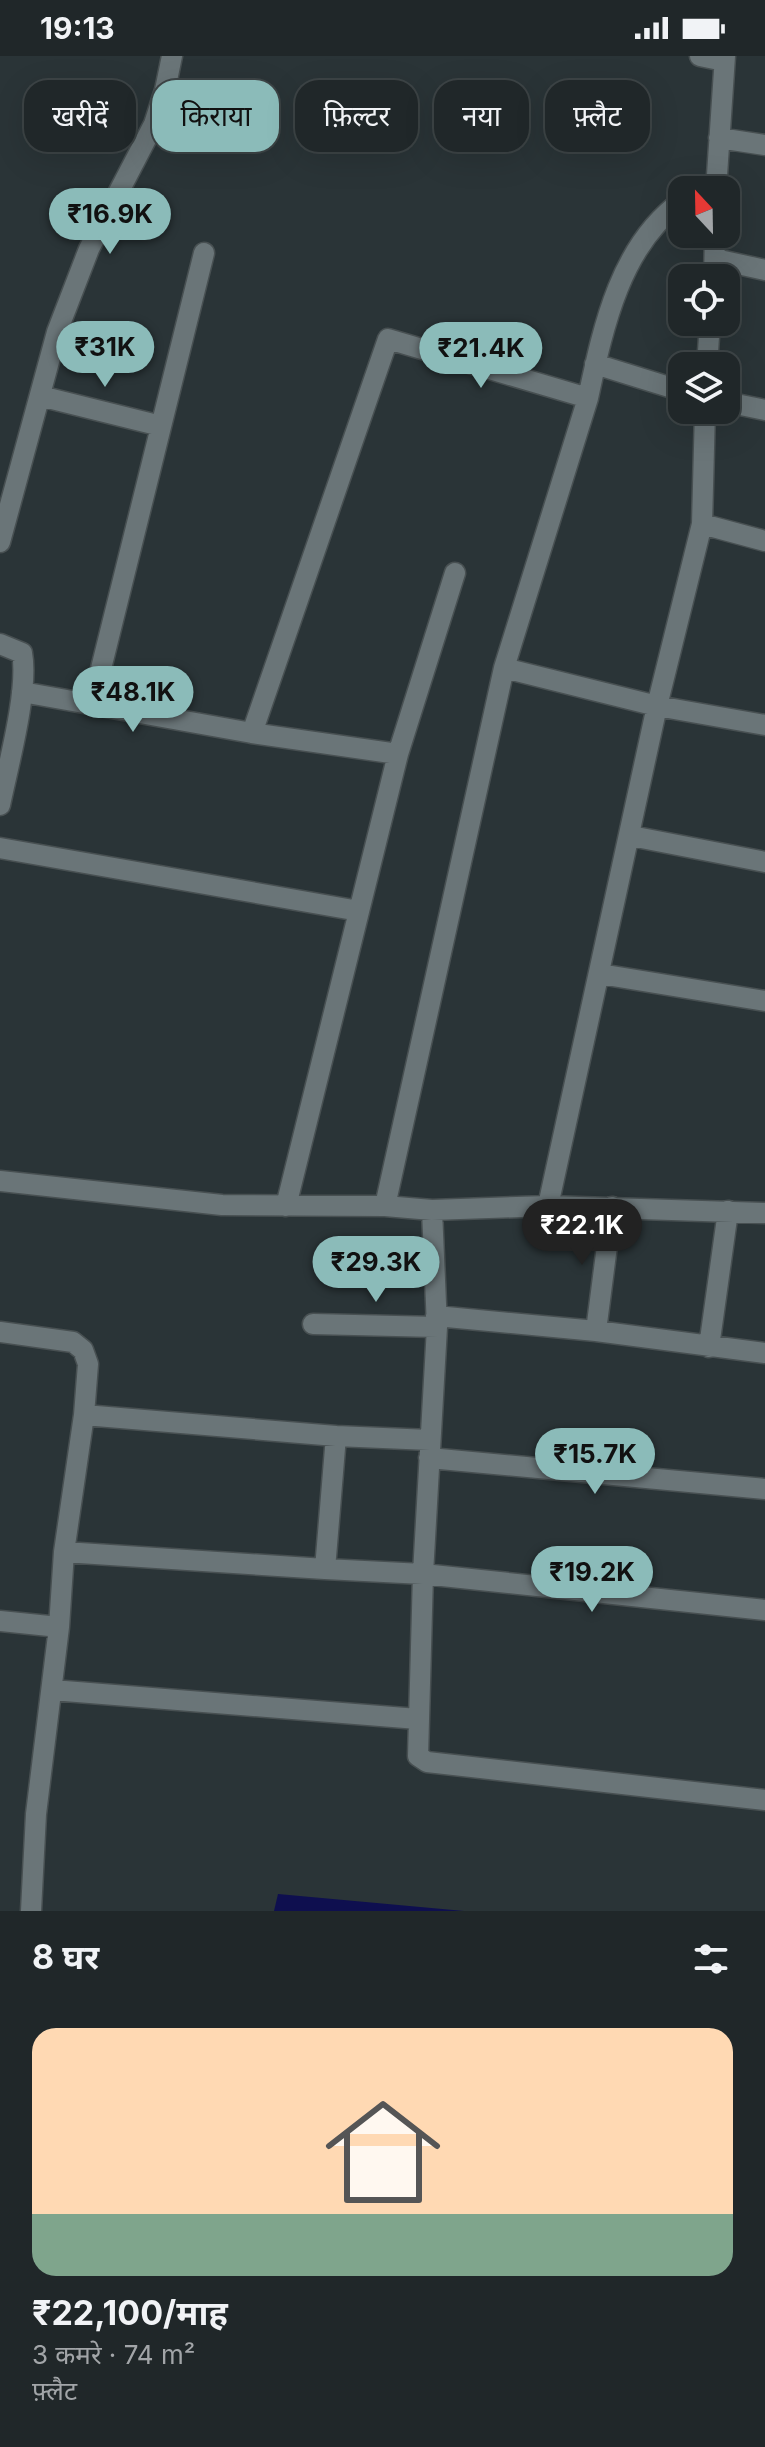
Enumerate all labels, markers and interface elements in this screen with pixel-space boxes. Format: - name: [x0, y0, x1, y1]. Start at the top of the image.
- text: 19:13: [40, 10, 115, 46]
- chip: खरीदें: [24, 80, 136, 152]
- chip: किराया: [152, 80, 279, 152]
- chip: फ़िल्टर: [295, 80, 418, 152]
- chip: नया: [434, 80, 529, 152]
- chip: फ़्लैट: [545, 80, 650, 152]
- north arrow: [668, 176, 740, 248]
- map controls: [668, 176, 740, 424]
- pin: ₹16.9K: [45, 188, 175, 256]
- text: ₹16.9K: [67, 198, 153, 229]
- button: locate: [668, 264, 740, 336]
- pin: ₹31K: [58, 321, 152, 389]
- pin: ₹21.4K: [416, 322, 546, 390]
- text: ₹31K: [74, 331, 136, 362]
- text: ₹21.4K: [437, 332, 525, 363]
- button: layers: [668, 352, 740, 424]
- pin: ₹48.1K: [68, 666, 198, 734]
- text: ₹48.1K: [90, 676, 176, 707]
- pin: ₹22.1K: [517, 1199, 647, 1267]
- text: ₹22.1K: [540, 1209, 624, 1240]
- pin: ₹29.3K: [311, 1236, 441, 1304]
- text: ₹29.3K: [331, 1246, 421, 1277]
- pin: ₹15.7K: [530, 1428, 660, 1496]
- text: ₹15.7K: [553, 1438, 637, 1469]
- pin: ₹19.2K: [527, 1546, 657, 1614]
- text: ₹19.2K: [549, 1556, 635, 1587]
- text: 8 घर: [32, 1936, 99, 1977]
- icon: filters: [689, 1937, 733, 1981]
- icon: home: [311, 2080, 455, 2224]
- text: ₹22,100/माह: [32, 2292, 228, 2333]
- text: 3 कमरे · 74 m²: [32, 2339, 195, 2370]
- text: फ़्लैट: [32, 2375, 77, 2406]

